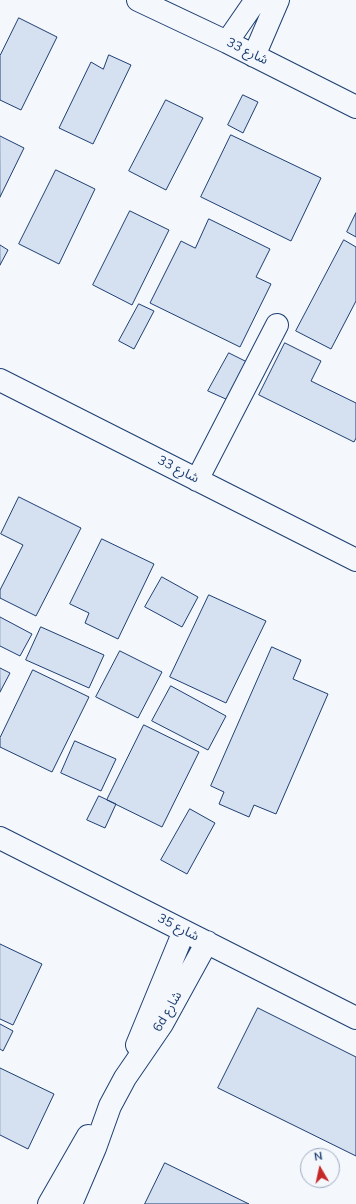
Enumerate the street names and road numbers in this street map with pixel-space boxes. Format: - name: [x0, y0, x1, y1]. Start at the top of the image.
- street label: شارع 33: [224, 35, 270, 69]
- street label: شارع 33: [155, 453, 201, 487]
- street label: شارع 35: [155, 911, 201, 945]
- street label: 6d شارع: [150, 989, 186, 1035]

